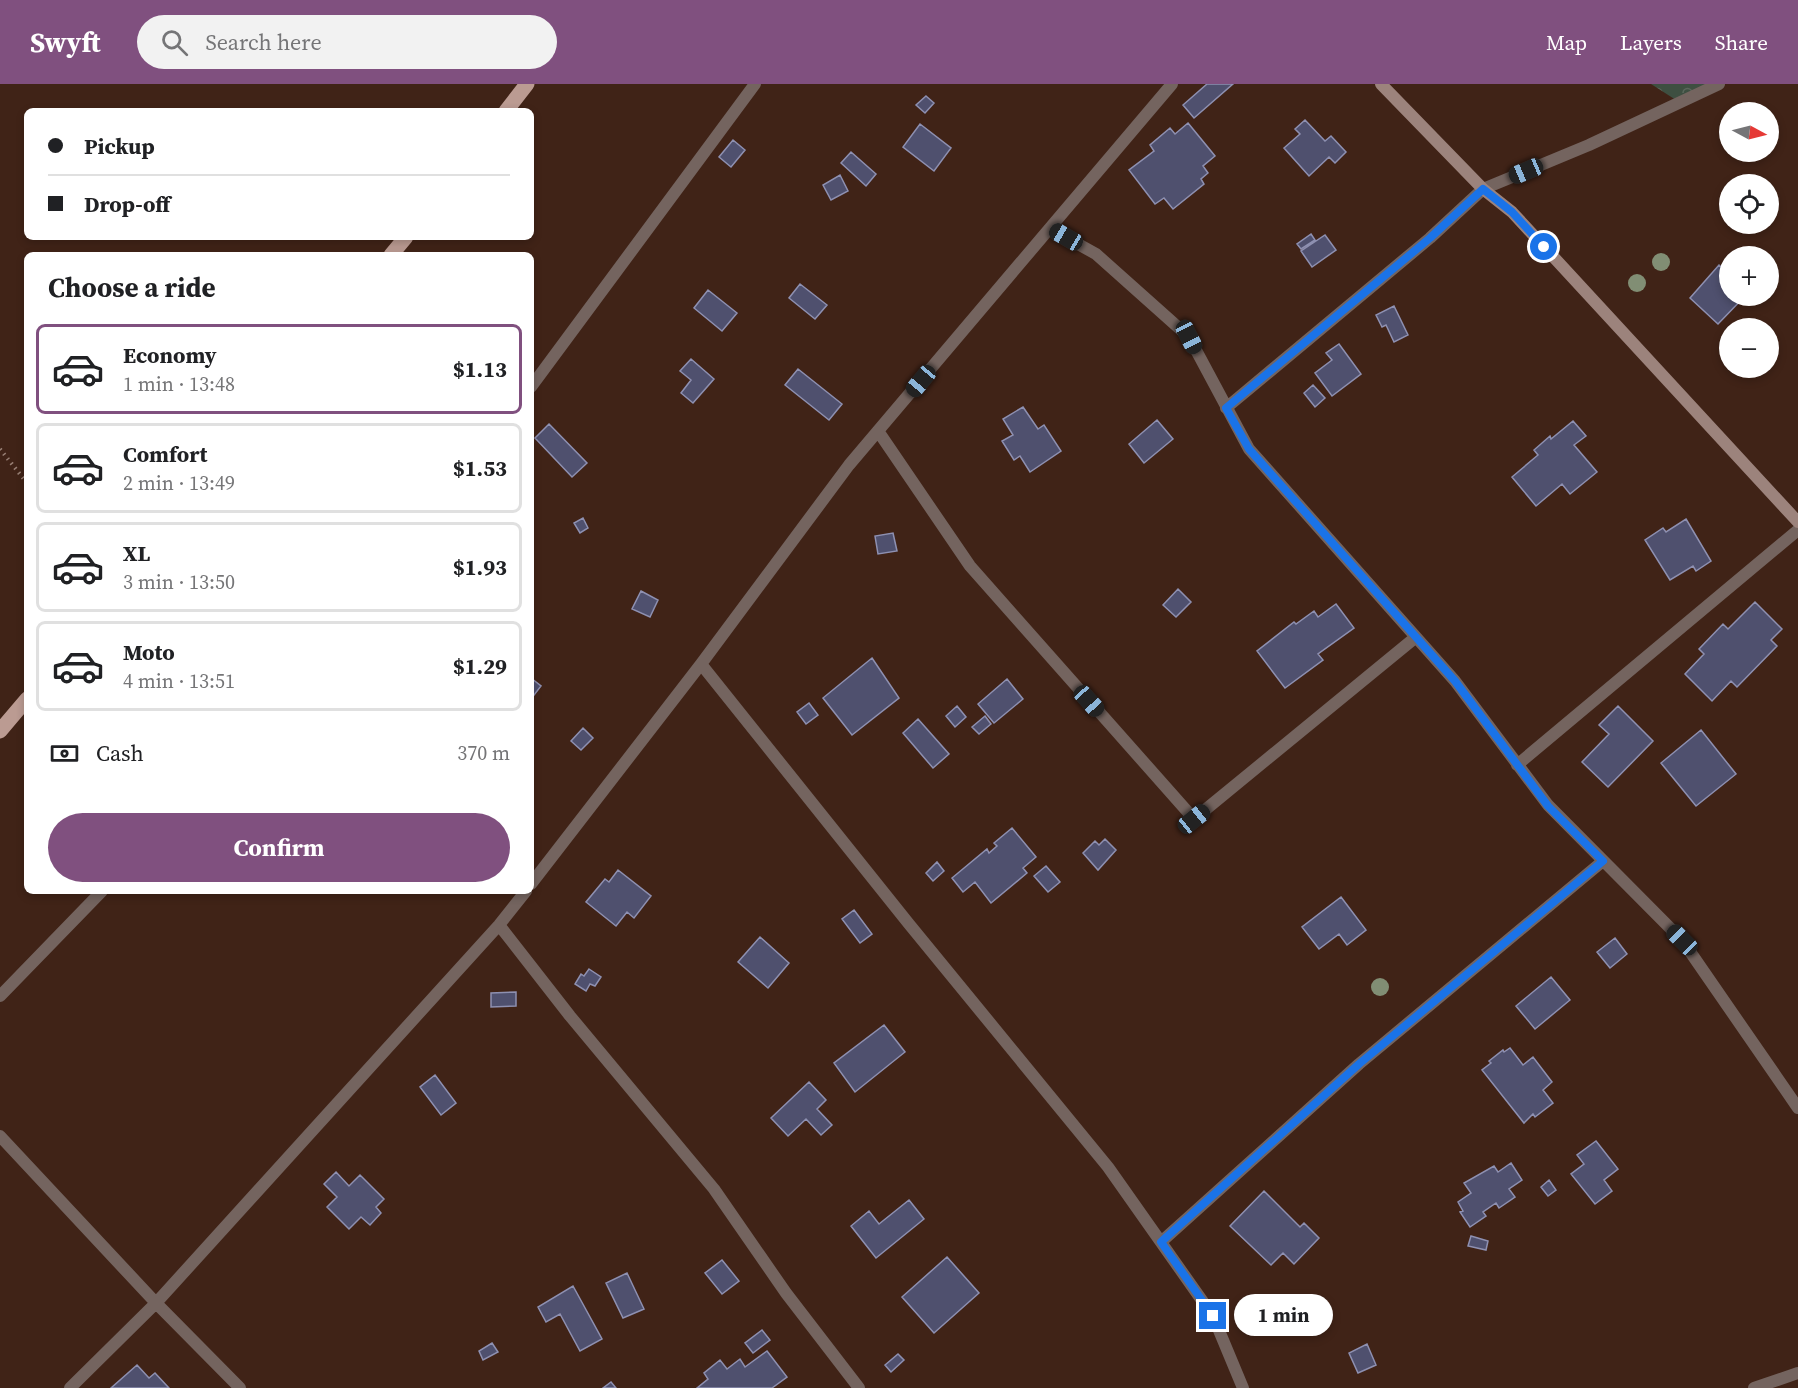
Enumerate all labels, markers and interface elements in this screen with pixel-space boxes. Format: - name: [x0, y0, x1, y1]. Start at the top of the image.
- search box: [137, 15, 557, 69]
- text: Swyft: [30, 23, 101, 61]
- icon: search: [158, 26, 191, 59]
- text: Search here: [206, 27, 322, 57]
- text: Map: [1546, 28, 1587, 57]
- text: Layers: [1620, 28, 1682, 57]
- text: Share: [1715, 28, 1768, 57]
- north arrow: [1719, 102, 1779, 162]
- map controls: [1719, 102, 1779, 378]
- text: Pickup: [84, 131, 155, 161]
- car: [1506, 156, 1546, 186]
- button: locate: [1719, 174, 1779, 234]
- text: Drop-off: [84, 189, 170, 219]
- car: [1046, 220, 1086, 254]
- route start: [1530, 233, 1557, 260]
- button: +: [1719, 246, 1779, 306]
- text: Choose a ride: [48, 269, 216, 306]
- car: [1173, 317, 1205, 357]
- button: −: [1719, 318, 1779, 378]
- text: Economy: [123, 340, 217, 370]
- icon: car: [51, 342, 105, 396]
- text: $1.13: [453, 354, 507, 384]
- car: [903, 361, 939, 401]
- text: 1 min · 13:48: [123, 370, 235, 398]
- text: Comfort: [123, 439, 207, 469]
- icon: car: [51, 441, 105, 495]
- text: $1.53: [453, 453, 507, 483]
- text: 2 min · 13:49: [123, 469, 235, 497]
- text: XL: [123, 538, 150, 568]
- icon: car: [51, 540, 105, 594]
- text: $1.93: [453, 552, 507, 582]
- text: 3 min · 13:50: [123, 568, 235, 596]
- text: Moto: [123, 637, 175, 667]
- icon: car: [51, 639, 105, 693]
- text: $1.29: [453, 651, 507, 681]
- text: 4 min · 13:51: [123, 667, 235, 695]
- car: [1070, 682, 1108, 720]
- icon: cash: [48, 737, 81, 770]
- text: Cash: [96, 738, 144, 768]
- text: 370 m: [457, 739, 510, 767]
- car: [1174, 801, 1214, 837]
- button: Confirm: [48, 813, 510, 882]
- car: [1663, 921, 1701, 959]
- callout: 1 min: [1234, 1295, 1333, 1337]
- text: 1 min: [1258, 1301, 1309, 1329]
- route end: [1199, 1302, 1226, 1329]

